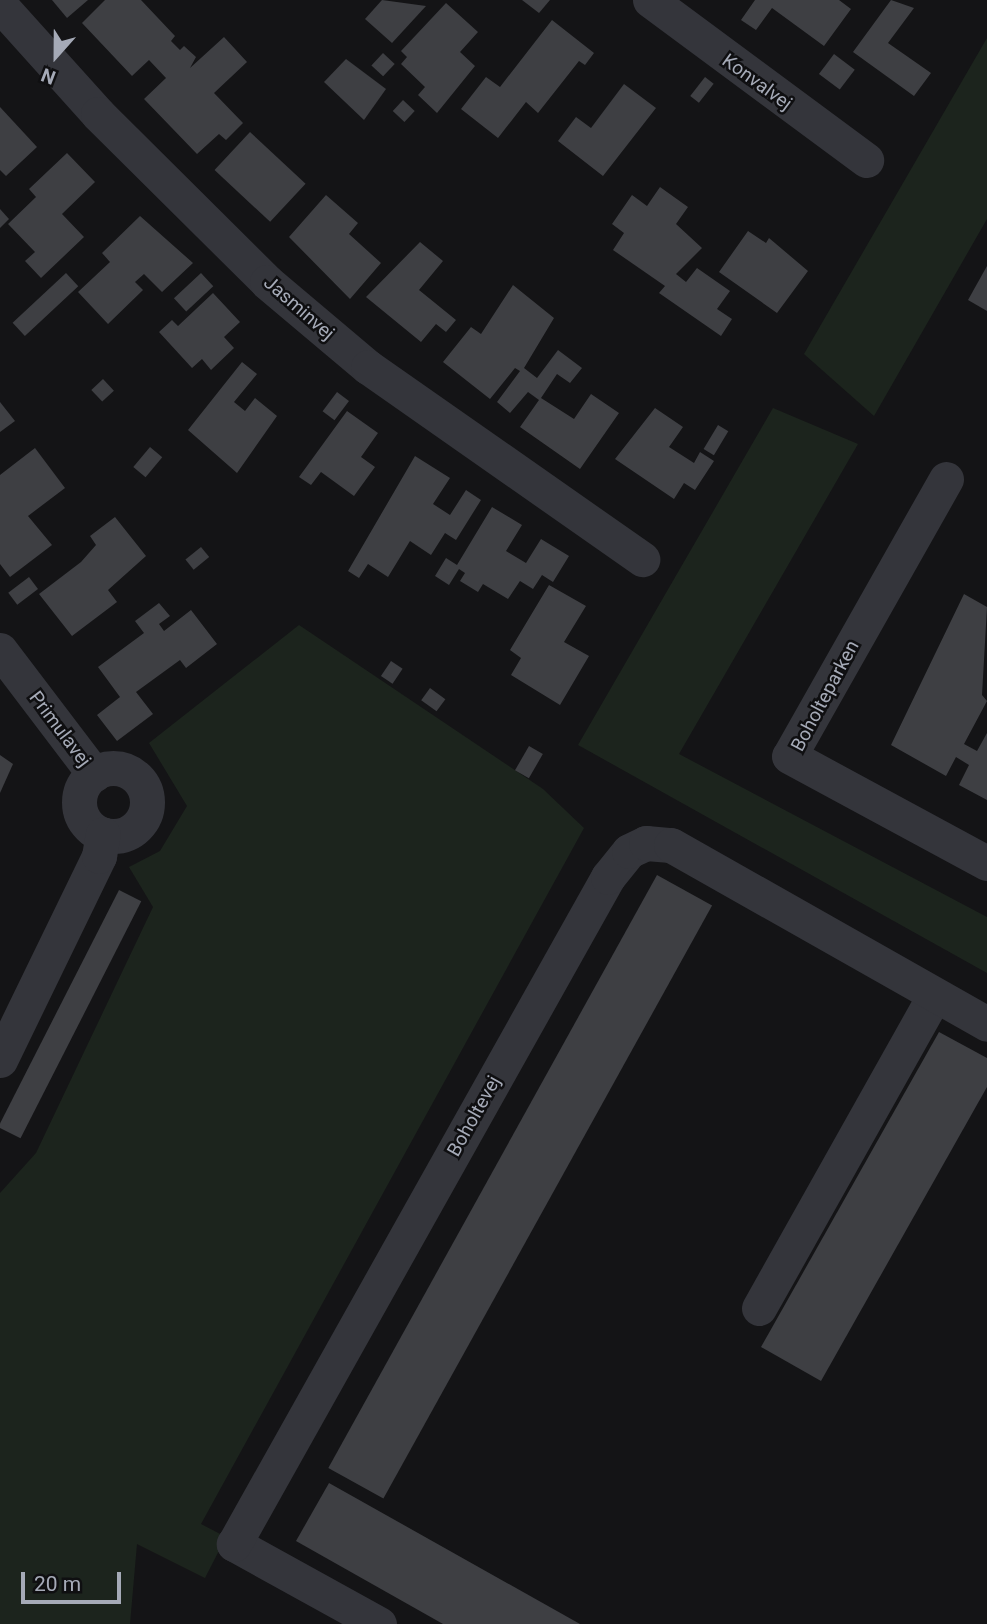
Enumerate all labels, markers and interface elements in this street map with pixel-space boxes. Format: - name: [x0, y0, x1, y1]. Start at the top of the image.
- north arrow: [21, 21, 91, 91]
- street label: Konvalvej: [718, 49, 796, 115]
- text: N: [38, 63, 59, 89]
- street label: Jasminvej: [259, 271, 339, 345]
- street label: Boholteparken: [786, 637, 864, 755]
- street label: Primulavej: [24, 687, 96, 771]
- street label: Boholtevej: [443, 1072, 505, 1160]
- scale bar: [24, 1558, 124, 1602]
- text: 20 m: [34, 1572, 81, 1596]

